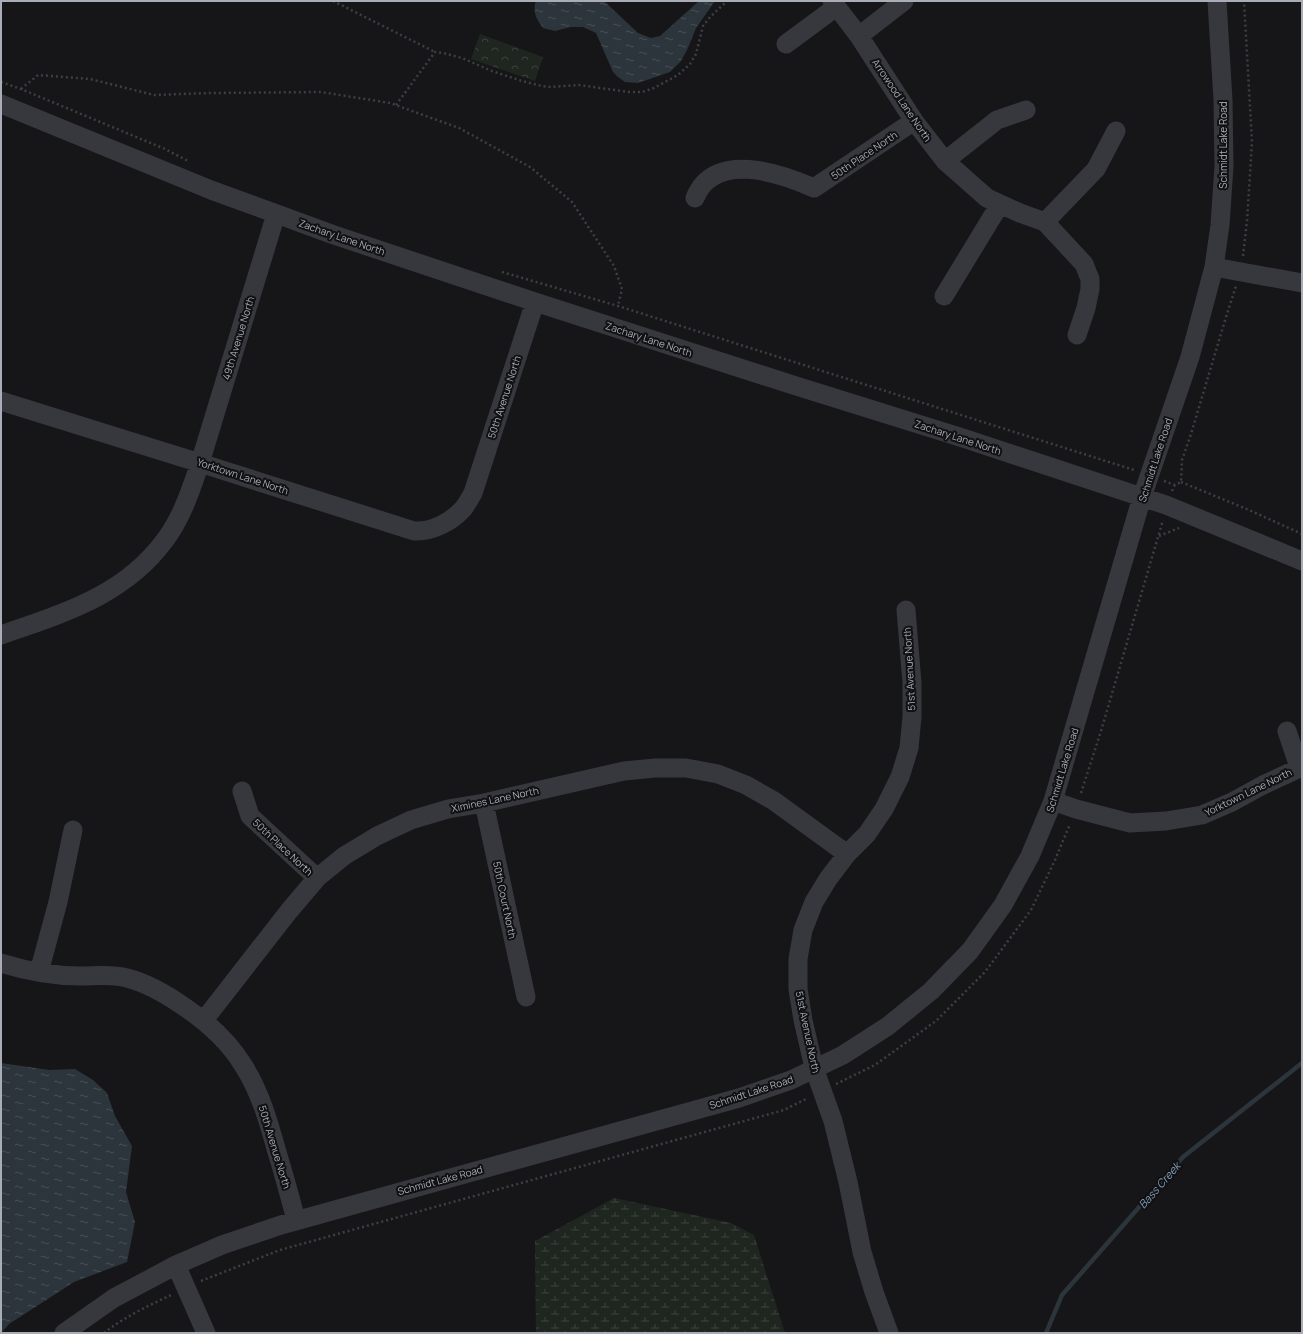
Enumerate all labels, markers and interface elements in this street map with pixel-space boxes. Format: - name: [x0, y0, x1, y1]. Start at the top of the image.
- street label: Arrowood Lane North: [869, 56, 935, 144]
- street label: Schmidt Lake Road: [1216, 101, 1230, 189]
- street label: 50th Place North: [828, 128, 900, 182]
- street label: Zachary Lane North: [297, 216, 387, 258]
- street label: 49th Avenue North: [219, 295, 257, 381]
- street label: Zachary Lane North: [604, 318, 694, 360]
- street label: 50th Avenue North: [484, 354, 524, 440]
- street label: Zachary Lane North: [913, 416, 1003, 458]
- street label: Schmidt Lake Road: [1135, 416, 1175, 504]
- street label: Yorktown Lane North: [196, 455, 290, 497]
- street label: 51st Avenue North: [900, 627, 918, 711]
- street label: Schmidt Lake Road: [1043, 726, 1082, 814]
- street label: Yorktown Lane North: [1202, 765, 1294, 819]
- street label: Ximines Lane North: [450, 783, 540, 815]
- street label: 50th Place North: [250, 816, 316, 879]
- street label: 50th Court North: [490, 860, 520, 940]
- street label: 51st Avenue North: [792, 990, 824, 1074]
- street label: Schmidt Lake Road: [707, 1072, 795, 1112]
- street label: 50th Avenue North: [256, 1104, 294, 1190]
- water label: Bass Creek: [1135, 1158, 1184, 1211]
- street label: Schmidt Lake Road: [396, 1162, 484, 1198]

